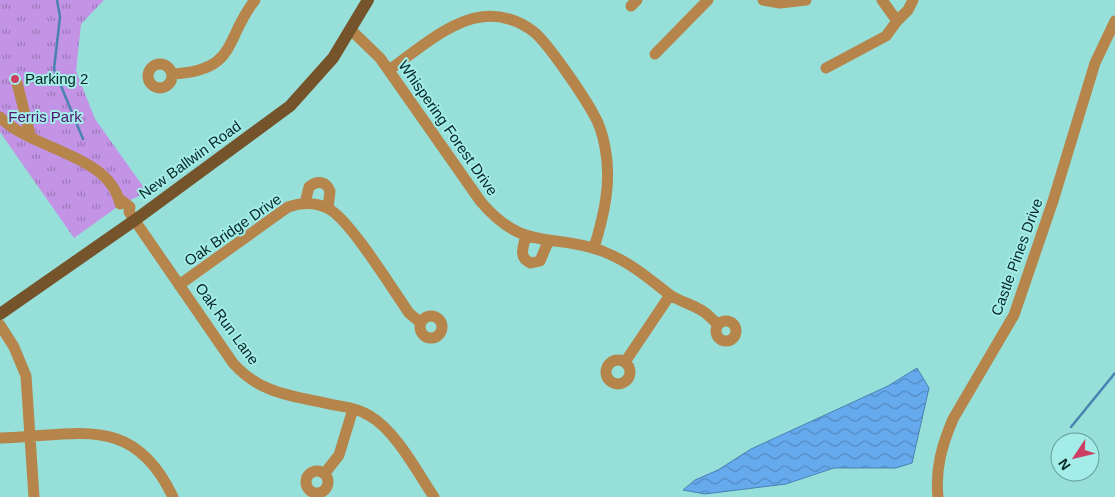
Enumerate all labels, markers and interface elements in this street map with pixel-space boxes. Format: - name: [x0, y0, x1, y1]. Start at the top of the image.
- street label: Whispering Forest Drive: [395, 57, 502, 198]
- place label: Parking 2: [25, 70, 88, 87]
- marker: Parking 2: [9, 73, 21, 85]
- park label: Ferris Park: [8, 108, 82, 125]
- street label: New Ballwin Road: [135, 117, 244, 202]
- street label: Oak Bridge Drive: [181, 190, 284, 269]
- street label: Castle Pines Drive: [987, 196, 1046, 318]
- street label: Oak Run Lane: [192, 280, 263, 368]
- north arrow: [1050, 432, 1100, 482]
- text: N: [1055, 456, 1074, 473]

